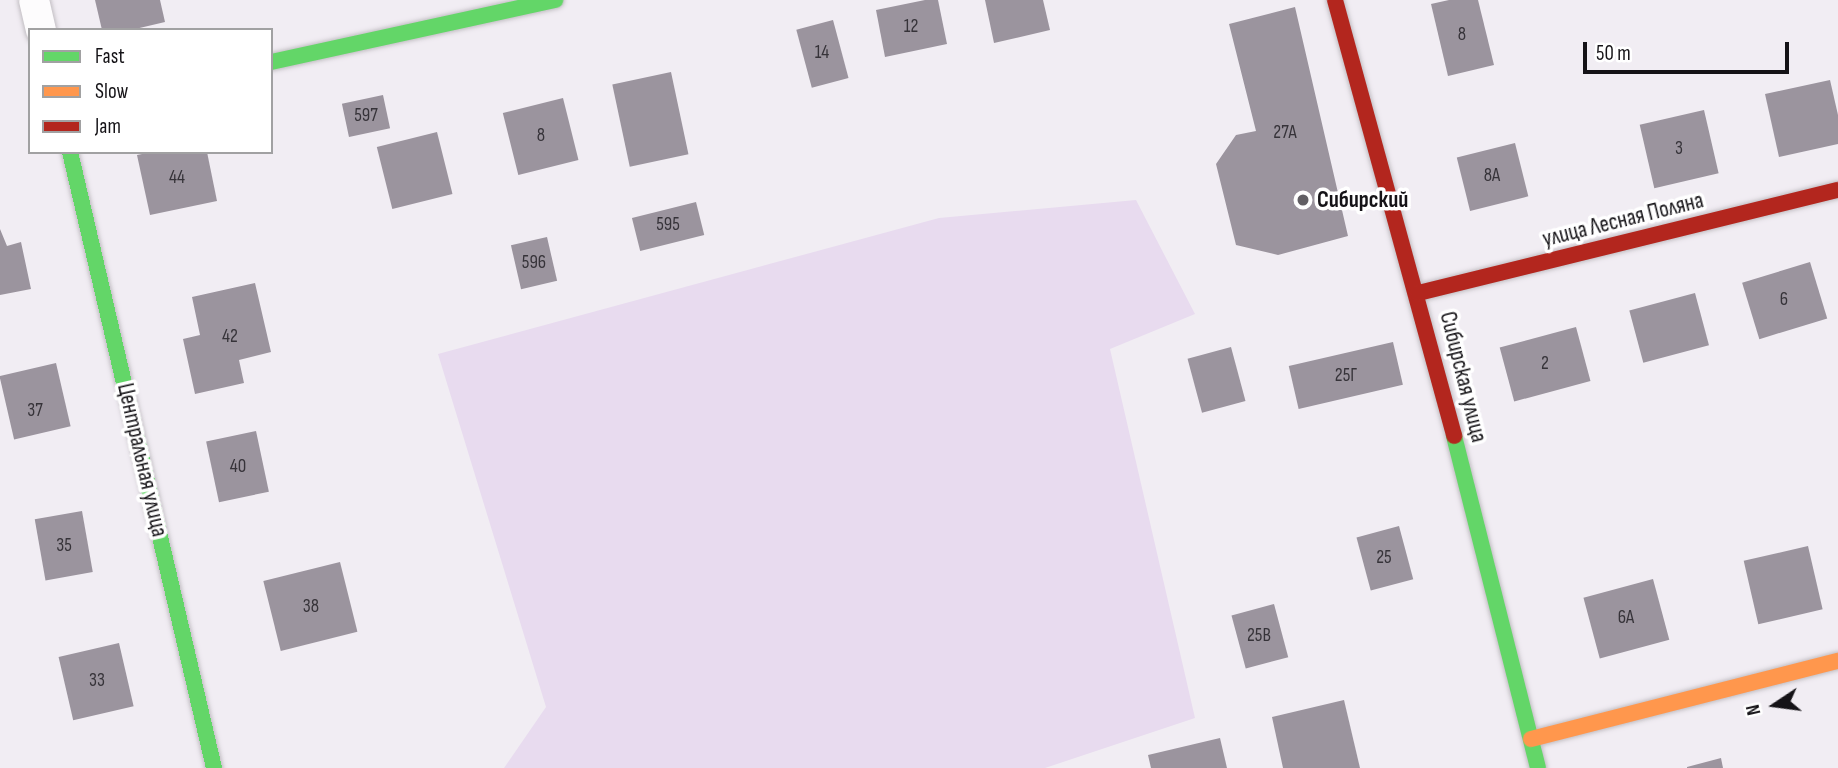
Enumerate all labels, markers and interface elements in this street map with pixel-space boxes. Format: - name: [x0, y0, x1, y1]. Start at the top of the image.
- house number: 12: [904, 16, 918, 38]
- house number: 8: [1458, 24, 1466, 46]
- legend: [28, 28, 273, 154]
- scale bar: [1586, 28, 1792, 72]
- text: 50 m: [1596, 41, 1631, 66]
- house number: 14: [815, 42, 829, 64]
- text: Fast: [95, 44, 125, 69]
- text: Slow: [95, 79, 128, 104]
- house number: 597: [354, 105, 378, 127]
- text: Jam: [95, 114, 121, 139]
- house number: 27А: [1273, 122, 1297, 144]
- house number: 8: [537, 125, 545, 147]
- house number: 3: [1675, 138, 1683, 160]
- house number: 8А: [1484, 165, 1500, 187]
- house number: 44: [169, 167, 185, 189]
- place label: Сибирский: [1317, 186, 1408, 214]
- street label: улица Лесная Поляна: [1540, 187, 1706, 253]
- marker: Сибирский: [1295, 192, 1311, 208]
- house number: 595: [656, 214, 680, 236]
- house number: 596: [522, 252, 546, 274]
- house number: 6: [1780, 289, 1788, 311]
- street label: Сибирская улица: [1433, 309, 1493, 445]
- house number: 42: [222, 326, 238, 348]
- house number: 2: [1541, 353, 1549, 375]
- house number: 25Г: [1335, 365, 1357, 387]
- street label: Центральная улица: [111, 381, 173, 539]
- house number: 37: [27, 400, 43, 422]
- house number: 40: [230, 456, 246, 478]
- house number: 35: [56, 535, 72, 557]
- house number: 25: [1376, 547, 1392, 569]
- house number: 38: [303, 596, 319, 618]
- house number: 6А: [1618, 607, 1634, 629]
- house number: 25В: [1247, 625, 1271, 647]
- house number: 33: [89, 670, 105, 692]
- north arrow: [1740, 670, 1810, 740]
- text: N: [1742, 702, 1766, 717]

